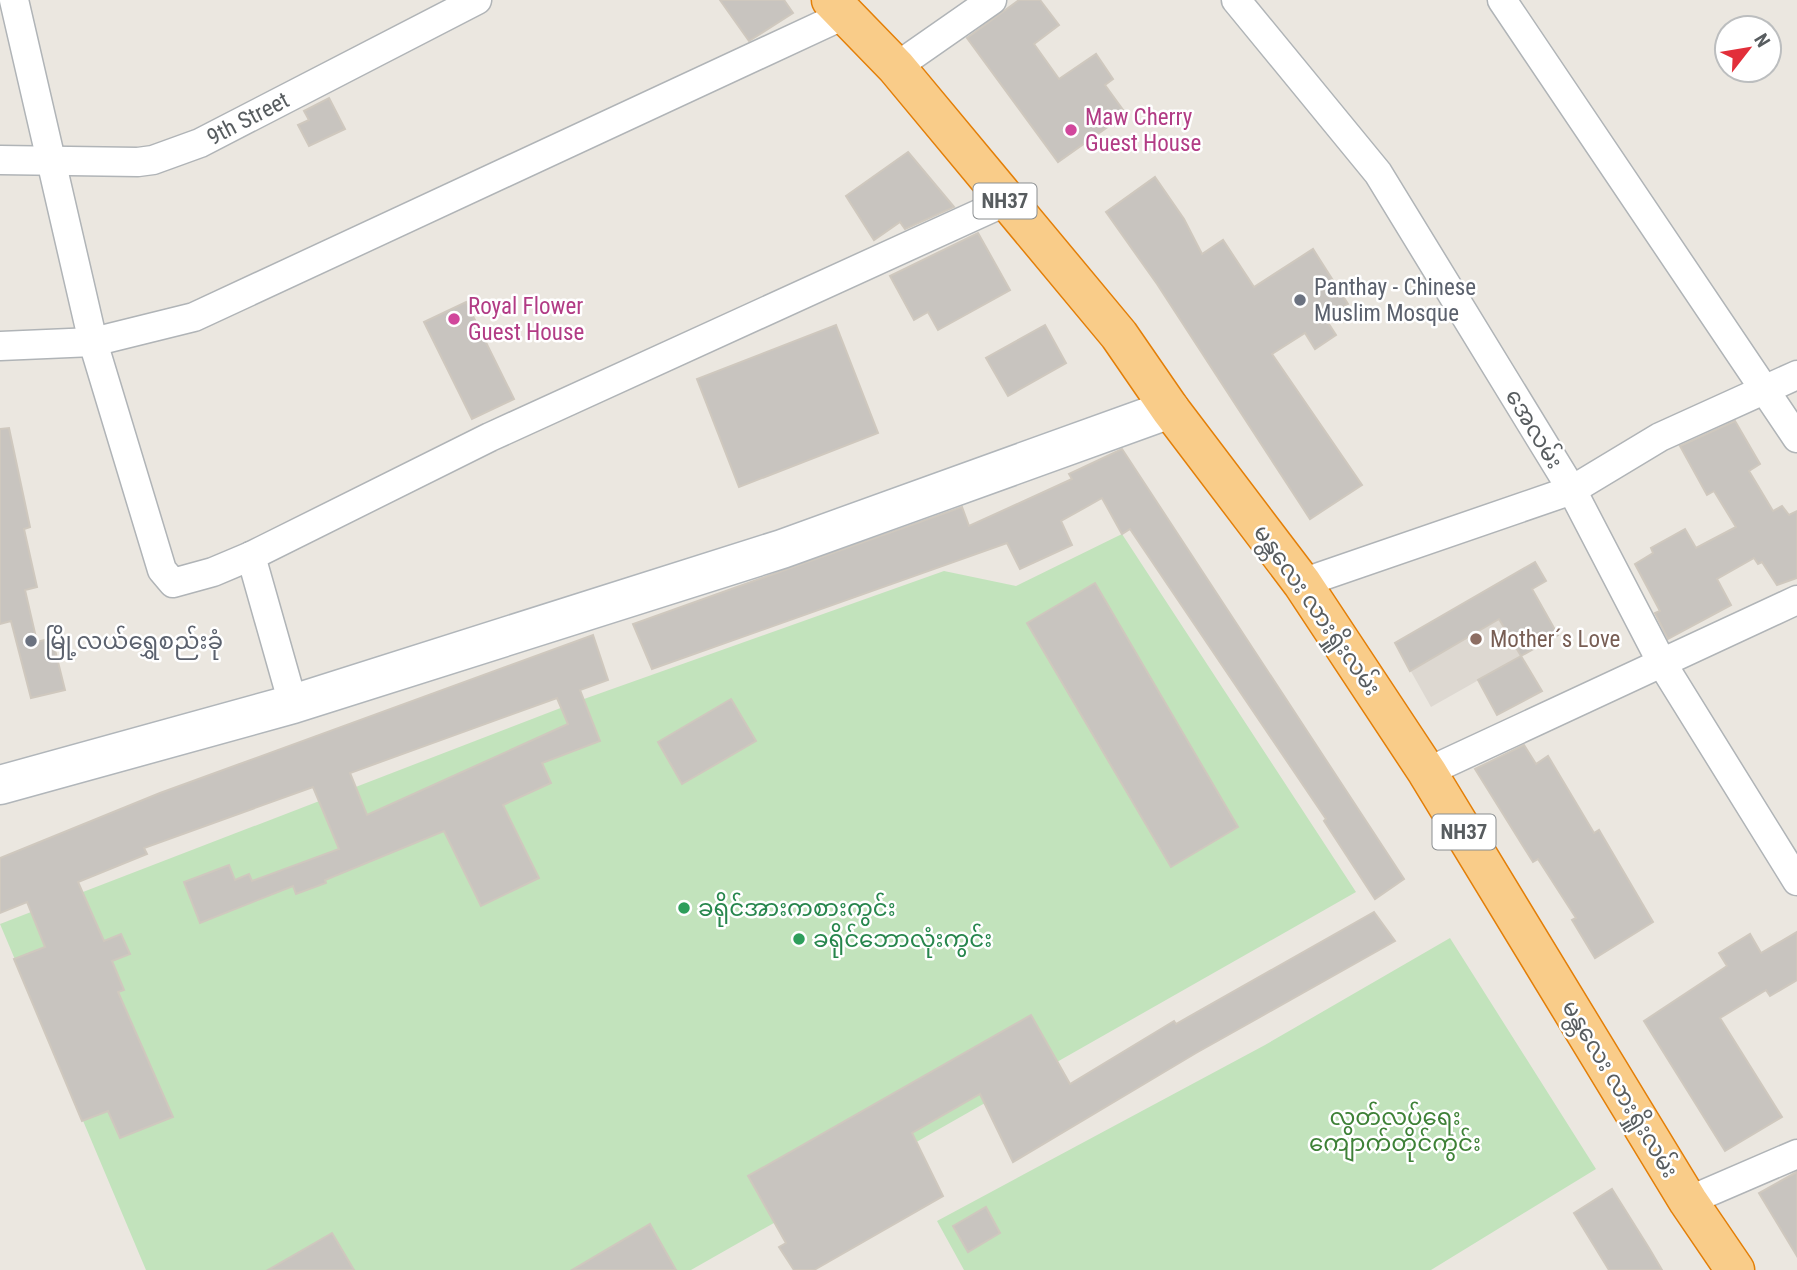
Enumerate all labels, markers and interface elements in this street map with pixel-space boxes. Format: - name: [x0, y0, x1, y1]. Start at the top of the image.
- north arrow: [1713, 14, 1783, 84]
- text: N: [1749, 30, 1775, 51]
- street label: 9th Street: [202, 86, 293, 151]
- place label: Maw Cherry Guest House: [1085, 104, 1201, 157]
- marker: Maw Cherry Guest House: [1063, 122, 1079, 138]
- road number: NH37: [974, 184, 1036, 218]
- place label: Panthay - Chinese Muslim Mosque: [1314, 274, 1476, 327]
- marker: Panthay - Chinese Muslim Mosque: [1292, 292, 1308, 308]
- place label: Royal Flower Guest House: [468, 293, 584, 346]
- marker: Royal Flower Guest House: [446, 311, 462, 327]
- street label: အေလမ်း: [1500, 383, 1571, 474]
- street label: မန္တလေး လားရှိုးလမ်း: [1244, 518, 1389, 704]
- place label: မြို့လယ်ရွှေစည်းခုံ: [45, 625, 223, 660]
- place label: Mother´s Love: [1490, 626, 1620, 653]
- marker: Mother´s Love: [1468, 631, 1484, 647]
- marker: မြို့လယ်ရွှေစည်းခုံ: [23, 633, 39, 649]
- road number: NH37: [1432, 814, 1496, 850]
- place label: ခရိုင်အားကစားကွင်း: [698, 892, 896, 927]
- marker: ခရိုင်အားကစားကွင်း: [676, 900, 692, 916]
- place label: ခရိုင်ဘောလုံးကွင်း: [813, 923, 992, 958]
- marker: ခရိုင်ဘောလုံးကွင်း: [791, 931, 807, 947]
- street label: မန္တလေး လားရှိုးလမ်း: [1552, 994, 1686, 1185]
- park label: လွတ်လပ်ရေး ကျောက်တိုင်ကွင်း: [1309, 1101, 1481, 1162]

